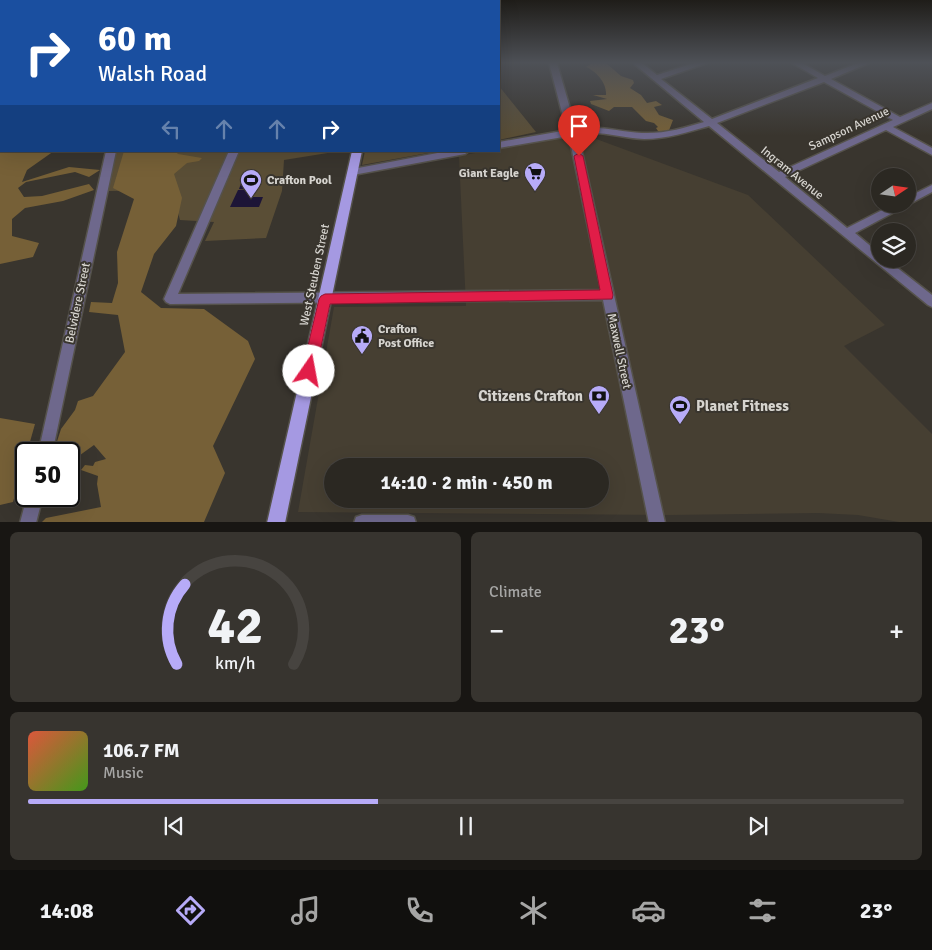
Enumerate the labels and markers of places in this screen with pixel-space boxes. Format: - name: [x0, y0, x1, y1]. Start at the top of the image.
- pin: [558, 105, 600, 156]
- supermarket icon: Giant Eagle: [523, 161, 547, 192]
- place label: Giant Eagle: [459, 166, 519, 181]
- sports icon: Crafton Pool: [239, 168, 263, 199]
- place label: Crafton Pool: [267, 173, 332, 188]
- place label: Crafton Post Office: [378, 322, 434, 351]
- public building icon: Crafton Post Office: [350, 324, 374, 355]
- bank icon: Citizens Crafton: [587, 384, 611, 415]
- place label: Citizens Crafton: [478, 387, 583, 405]
- sports icon: Planet Fitness: [668, 394, 692, 425]
- place label: Planet Fitness: [696, 397, 789, 415]

